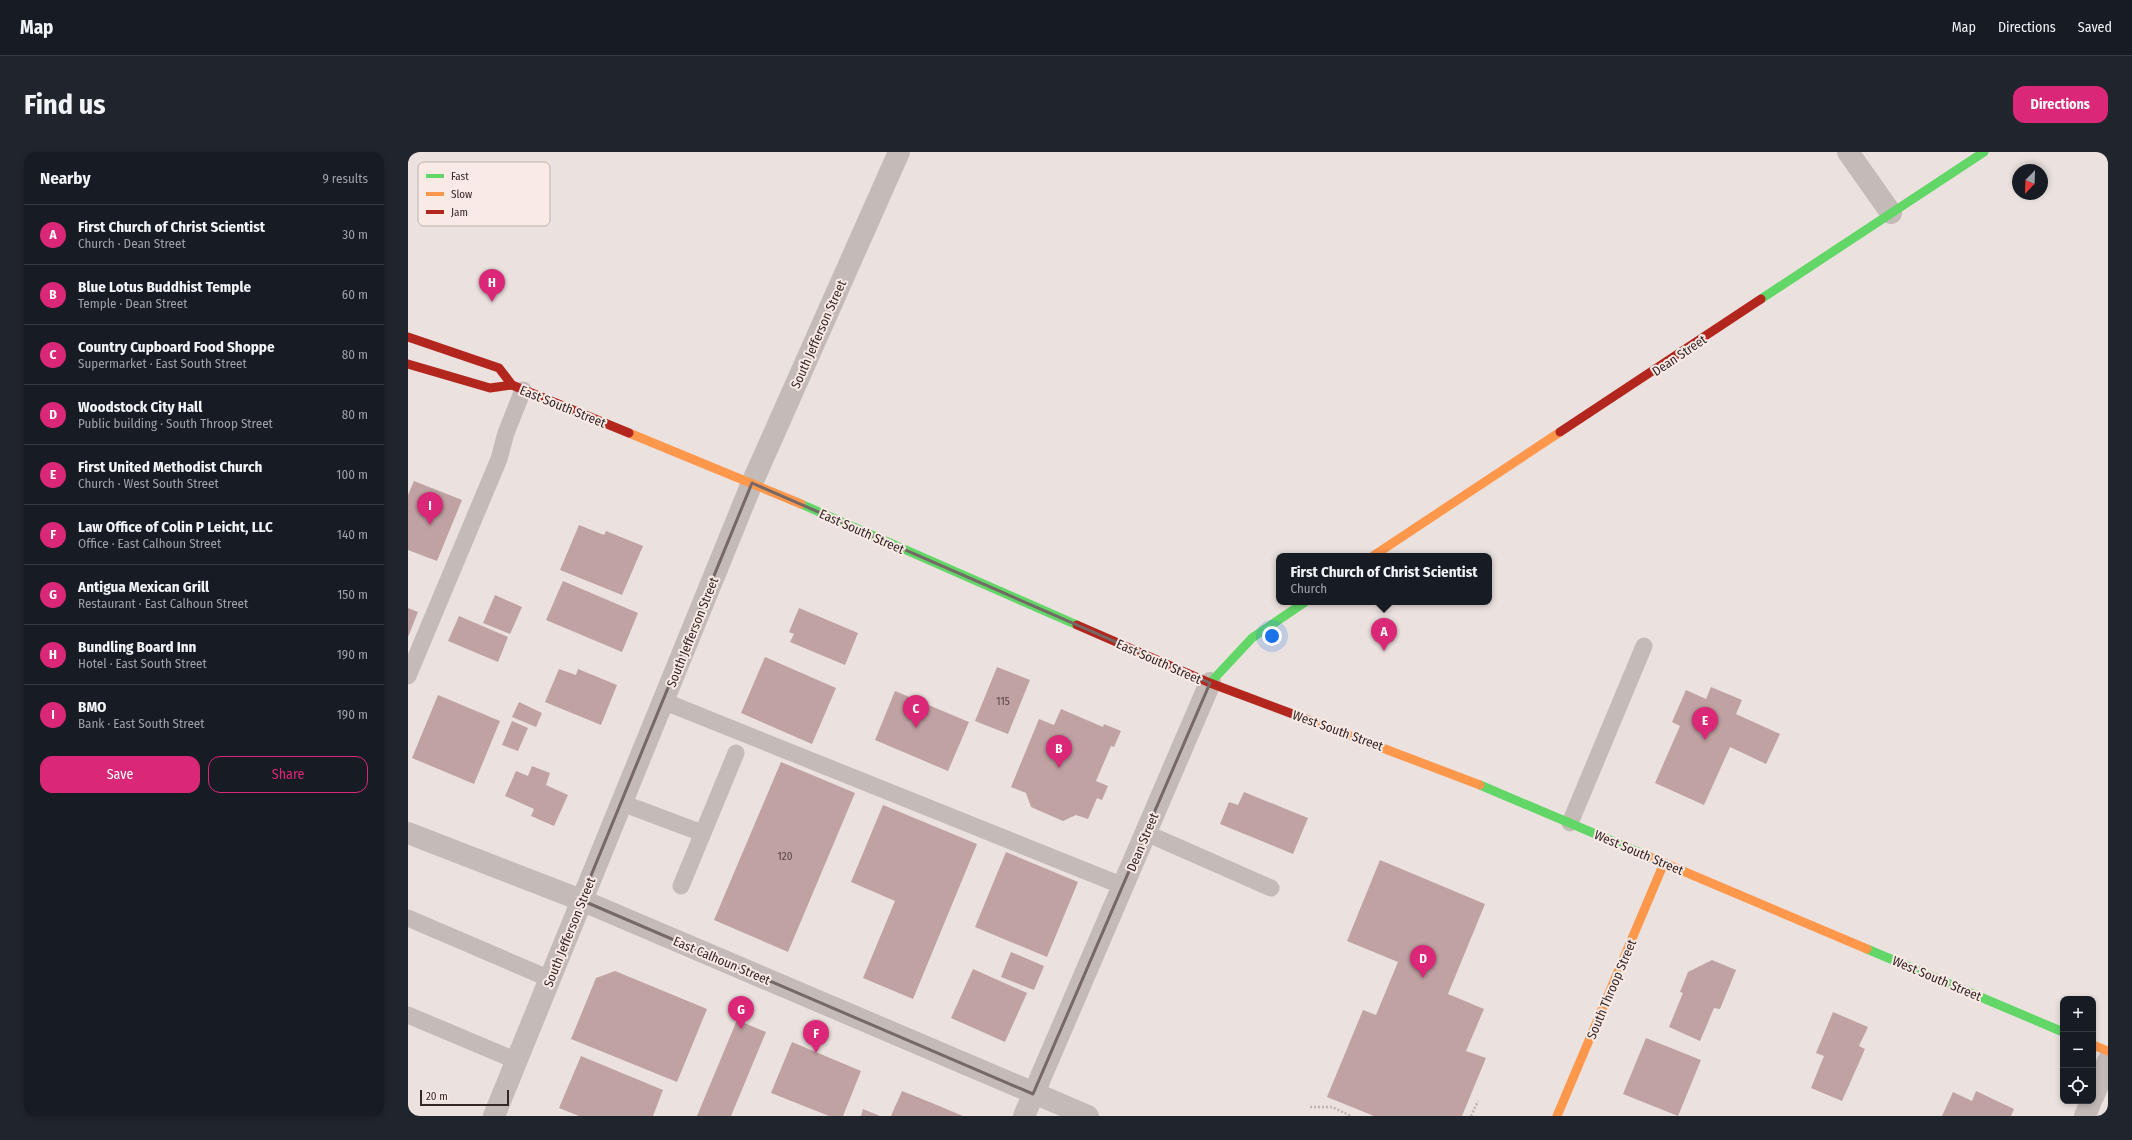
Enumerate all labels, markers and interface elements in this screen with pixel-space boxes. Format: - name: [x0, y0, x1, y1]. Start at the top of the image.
- text: Map: [20, 16, 53, 39]
- text: Map: [1952, 19, 1976, 36]
- text: Directions: [1998, 19, 2056, 36]
- text: Saved: [2078, 19, 2112, 36]
- button: Directions: [2013, 86, 2108, 123]
- text: Find us: [24, 88, 106, 121]
- legend: [418, 162, 550, 226]
- north arrow: [2012, 164, 2048, 200]
- text: Nearby: [40, 168, 91, 189]
- text: Fast: [451, 170, 469, 183]
- text: 9 results: [322, 171, 368, 186]
- text: Slow: [451, 188, 472, 201]
- text: Jam: [451, 206, 468, 219]
- text: First Church of Christ Scientist: [78, 218, 265, 236]
- text: A: [49, 227, 57, 242]
- text: 30 m: [342, 227, 368, 242]
- text: Church · Dean Street: [78, 236, 186, 251]
- pin: H: [479, 269, 505, 302]
- street label: South Jefferson Street: [788, 277, 849, 391]
- text: Blue Lotus Buddhist Temple: [78, 278, 251, 296]
- text: B: [49, 287, 57, 302]
- text: 60 m: [342, 287, 368, 302]
- text: Temple · Dean Street: [78, 296, 187, 311]
- street label: Dean Street: [1649, 331, 1710, 379]
- text: Country Cupboard Food Shoppe: [78, 338, 275, 356]
- text: C: [50, 347, 56, 362]
- text: 80 m: [342, 347, 368, 362]
- text: Supermarket · East South Street: [78, 356, 247, 371]
- street label: East South Street: [518, 382, 609, 431]
- text: Woodstock City Hall: [78, 398, 202, 416]
- text: D: [49, 407, 57, 422]
- text: 80 m: [342, 407, 368, 422]
- text: Public building · South Throop Street: [78, 416, 273, 431]
- text: First United Methodist Church: [78, 458, 262, 476]
- text: E: [50, 467, 56, 482]
- text: 100 m: [336, 467, 368, 482]
- text: Church · West South Street: [78, 476, 219, 491]
- pin: I: [417, 492, 443, 525]
- street label: East South Street: [817, 506, 907, 557]
- text: Law Office of Colin P Leicht, LLC: [78, 518, 273, 536]
- text: F: [50, 527, 56, 542]
- text: 140 m: [337, 527, 368, 542]
- text: Office · East Calhoun Street: [78, 536, 221, 551]
- popup: [1276, 553, 1492, 605]
- text: First Church of Christ Scientist: [1290, 563, 1478, 581]
- street label: South Jefferson Street: [664, 574, 722, 689]
- text: Antigua Mexican Grill: [78, 578, 209, 596]
- text: Church: [1290, 581, 1327, 596]
- text: G: [49, 587, 57, 602]
- text: 150 m: [337, 587, 368, 602]
- text: Restaurant · East Calhoun Street: [78, 596, 248, 611]
- pin: A: [1371, 618, 1397, 651]
- your location: [1262, 626, 1282, 646]
- street label: East South Street: [1114, 636, 1204, 687]
- text: Bundling Board Inn: [78, 638, 196, 656]
- text: H: [49, 647, 57, 662]
- text: 190 m: [337, 647, 368, 662]
- text: Hotel · East South Street: [78, 656, 207, 671]
- pin: C: [903, 695, 929, 728]
- house number: 115: [996, 695, 1010, 708]
- text: BMO: [78, 698, 107, 716]
- text: I: [51, 707, 55, 722]
- text: 190 m: [337, 707, 368, 722]
- street label: West South Street: [1291, 707, 1386, 754]
- pin: E: [1692, 707, 1718, 740]
- text: Bank · East South Street: [78, 716, 205, 731]
- pin: B: [1046, 735, 1072, 768]
- button: Save: [40, 756, 200, 793]
- button: Share: [208, 756, 368, 793]
- street label: Dean Street: [1123, 810, 1162, 874]
- street label: West South Street: [1592, 827, 1686, 878]
- house number: 120: [778, 850, 793, 863]
- street label: South Jefferson Street: [541, 874, 599, 989]
- street label: East Calhoun Street: [671, 933, 773, 988]
- street label: South Throop Street: [1584, 936, 1640, 1041]
- pin: D: [1410, 945, 1436, 978]
- street label: West South Street: [1890, 953, 1984, 1004]
- pin: G: [728, 996, 754, 1029]
- map controls: [2060, 996, 2096, 1104]
- button: +: [2060, 996, 2096, 1032]
- pin: F: [803, 1020, 829, 1053]
- button: −: [2060, 1032, 2096, 1068]
- button: locate: [2060, 1068, 2096, 1104]
- scale bar: [420, 1088, 509, 1107]
- text: 20 m: [426, 1090, 448, 1103]

